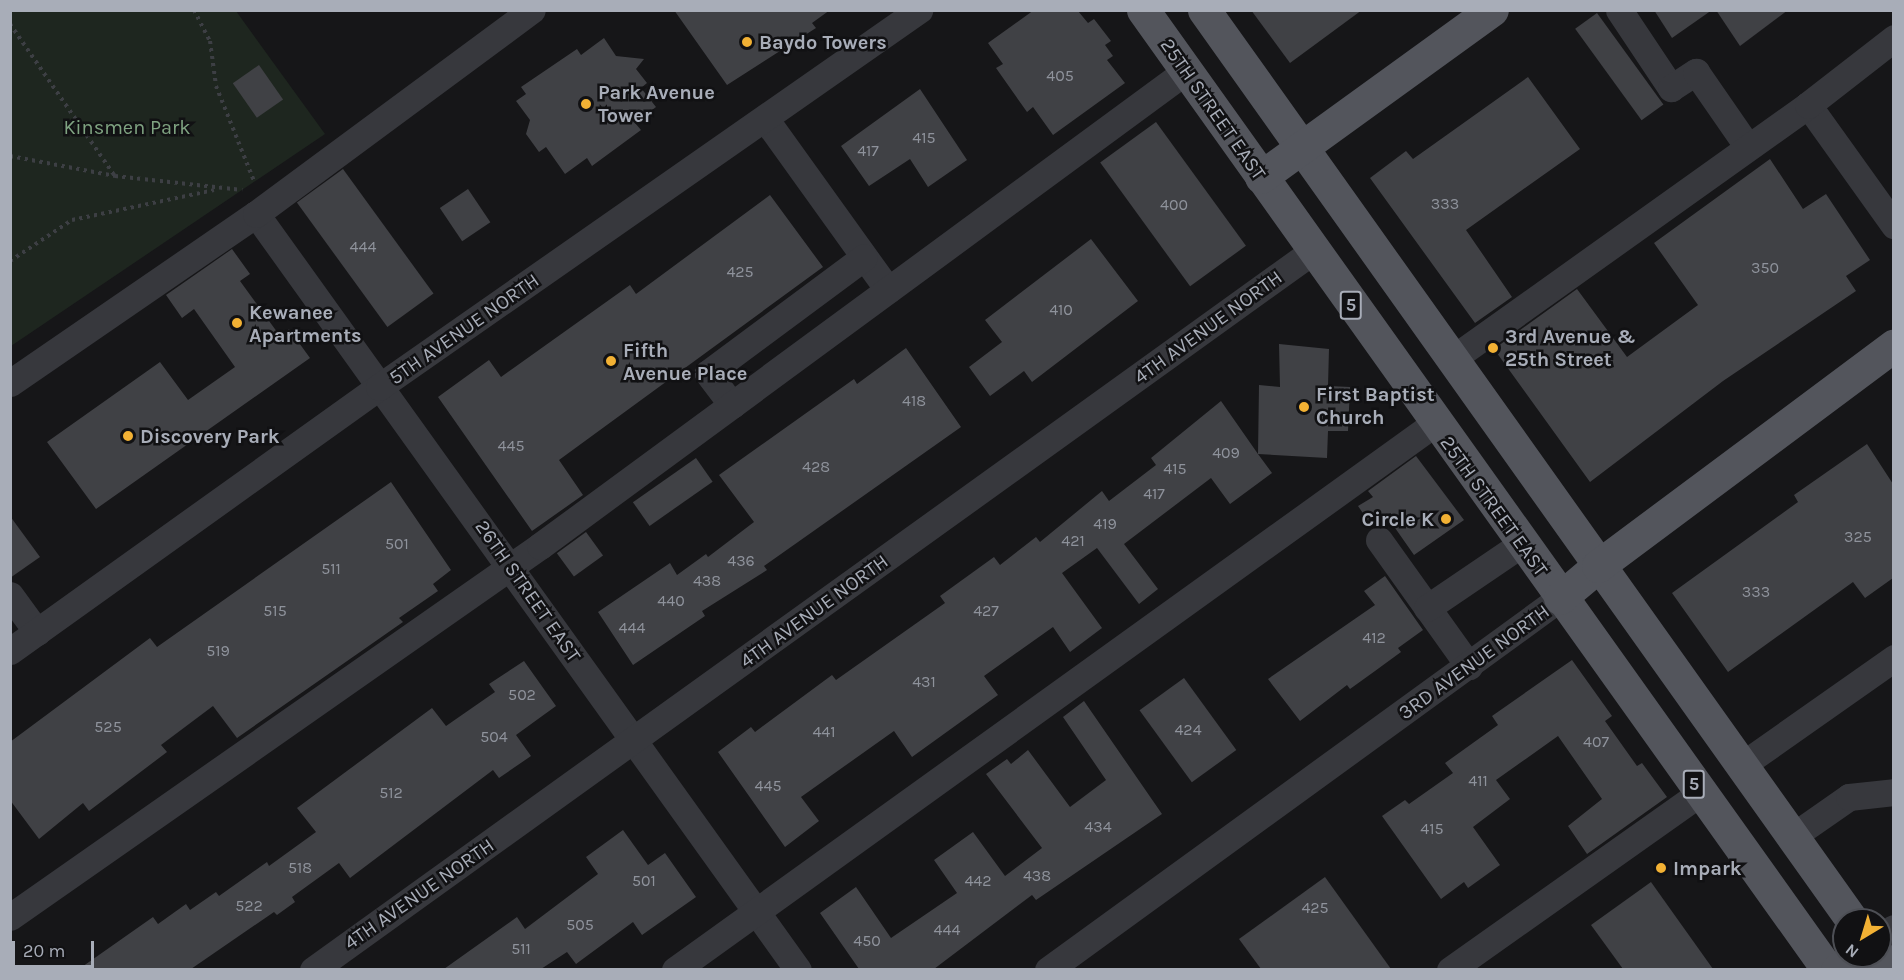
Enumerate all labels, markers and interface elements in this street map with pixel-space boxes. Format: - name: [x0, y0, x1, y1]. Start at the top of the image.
- place label: Baydo Towers: [759, 30, 887, 54]
- street label: 25TH STREET EAST: [1155, 34, 1271, 184]
- marker: Baydo Towers: [740, 35, 754, 49]
- house number: 405: [1046, 66, 1074, 86]
- place label: Park Avenue Tower: [598, 80, 715, 127]
- marker: Park Avenue Tower: [579, 97, 593, 111]
- park label: Kinsmen Park: [63, 115, 191, 139]
- house number: 415: [912, 128, 936, 148]
- house number: 417: [857, 141, 879, 161]
- house number: 333: [1431, 194, 1459, 214]
- house number: 400: [1160, 195, 1188, 215]
- house number: 444: [350, 237, 376, 257]
- house number: 350: [1751, 258, 1779, 278]
- house number: 425: [726, 262, 754, 282]
- street label: 4TH AVENUE NORTH: [1129, 265, 1287, 389]
- street label: 5TH AVENUE NORTH: [384, 268, 544, 390]
- road number: 5: [1339, 290, 1363, 320]
- place label: Kewanee Apartments: [249, 300, 362, 347]
- house number: 410: [1049, 300, 1073, 320]
- marker: Kewanee Apartments: [230, 316, 244, 330]
- place label: 3rd Avenue & 25th Street: [1505, 324, 1636, 371]
- place label: Fifth Avenue Place: [623, 338, 747, 385]
- marker: 3rd Avenue & 25th Street: [1486, 341, 1500, 355]
- marker: Fifth Avenue Place: [604, 354, 618, 368]
- place label: First Baptist Church: [1316, 383, 1435, 430]
- house number: 418: [902, 391, 926, 411]
- marker: First Baptist Church: [1297, 400, 1311, 414]
- place label: Discovery Park: [140, 424, 280, 448]
- marker: Discovery Park: [121, 429, 135, 443]
- street label: 25TH STREET EAST: [1435, 431, 1553, 581]
- house number: 445: [498, 436, 524, 456]
- house number: 409: [1212, 443, 1240, 463]
- house number: 428: [802, 457, 830, 477]
- house number: 415: [1163, 459, 1187, 479]
- house number: 417: [1143, 484, 1165, 504]
- place label: Circle K: [1362, 507, 1434, 531]
- marker: Circle K: [1439, 512, 1453, 526]
- house number: 419: [1093, 514, 1117, 534]
- street label: 26TH STREET EAST: [470, 515, 586, 667]
- house number: 325: [1844, 527, 1872, 547]
- house number: 421: [1061, 531, 1085, 551]
- house number: 501: [385, 534, 409, 554]
- street label: 4TH AVENUE NORTH: [735, 549, 893, 673]
- house number: 436: [727, 551, 755, 571]
- house number: 511: [321, 559, 341, 579]
- house number: 438: [693, 571, 721, 591]
- house number: 333: [1742, 582, 1770, 602]
- house number: 440: [657, 591, 685, 611]
- street label: 3RD AVENUE NORTH: [1394, 599, 1554, 725]
- house number: 515: [263, 601, 287, 621]
- house number: 427: [973, 601, 999, 621]
- house number: 444: [619, 618, 645, 638]
- house number: 412: [1362, 628, 1386, 648]
- house number: 519: [206, 641, 230, 661]
- house number: 431: [912, 672, 936, 692]
- house number: 502: [508, 685, 536, 705]
- house number: 525: [94, 717, 122, 737]
- house number: 424: [1174, 720, 1202, 740]
- house number: 441: [812, 722, 836, 742]
- house number: 504: [480, 727, 508, 747]
- house number: 407: [1583, 732, 1609, 752]
- road number: 5: [1682, 769, 1706, 799]
- house number: 411: [1468, 771, 1488, 791]
- house number: 445: [755, 776, 781, 796]
- house number: 512: [379, 783, 403, 803]
- house number: 434: [1084, 817, 1112, 837]
- house number: 415: [1420, 819, 1444, 839]
- street label: 4TH AVENUE NORTH: [339, 833, 499, 955]
- place label: Impark: [1673, 856, 1742, 880]
- house number: 518: [288, 858, 312, 878]
- marker: Impark: [1654, 861, 1668, 875]
- house number: 438: [1023, 866, 1051, 886]
- house number: 501: [632, 871, 656, 891]
- house number: 442: [964, 871, 992, 891]
- house number: 522: [235, 896, 263, 916]
- house number: 425: [1301, 898, 1329, 918]
- north arrow: [1832, 908, 1892, 968]
- house number: 505: [566, 915, 594, 935]
- house number: 444: [934, 920, 960, 940]
- scale bar: [15, 929, 98, 967]
- house number: 450: [853, 931, 881, 951]
- house number: 511: [511, 939, 531, 959]
- text: 20 m: [23, 940, 65, 962]
- text: N: [1841, 940, 1862, 962]

